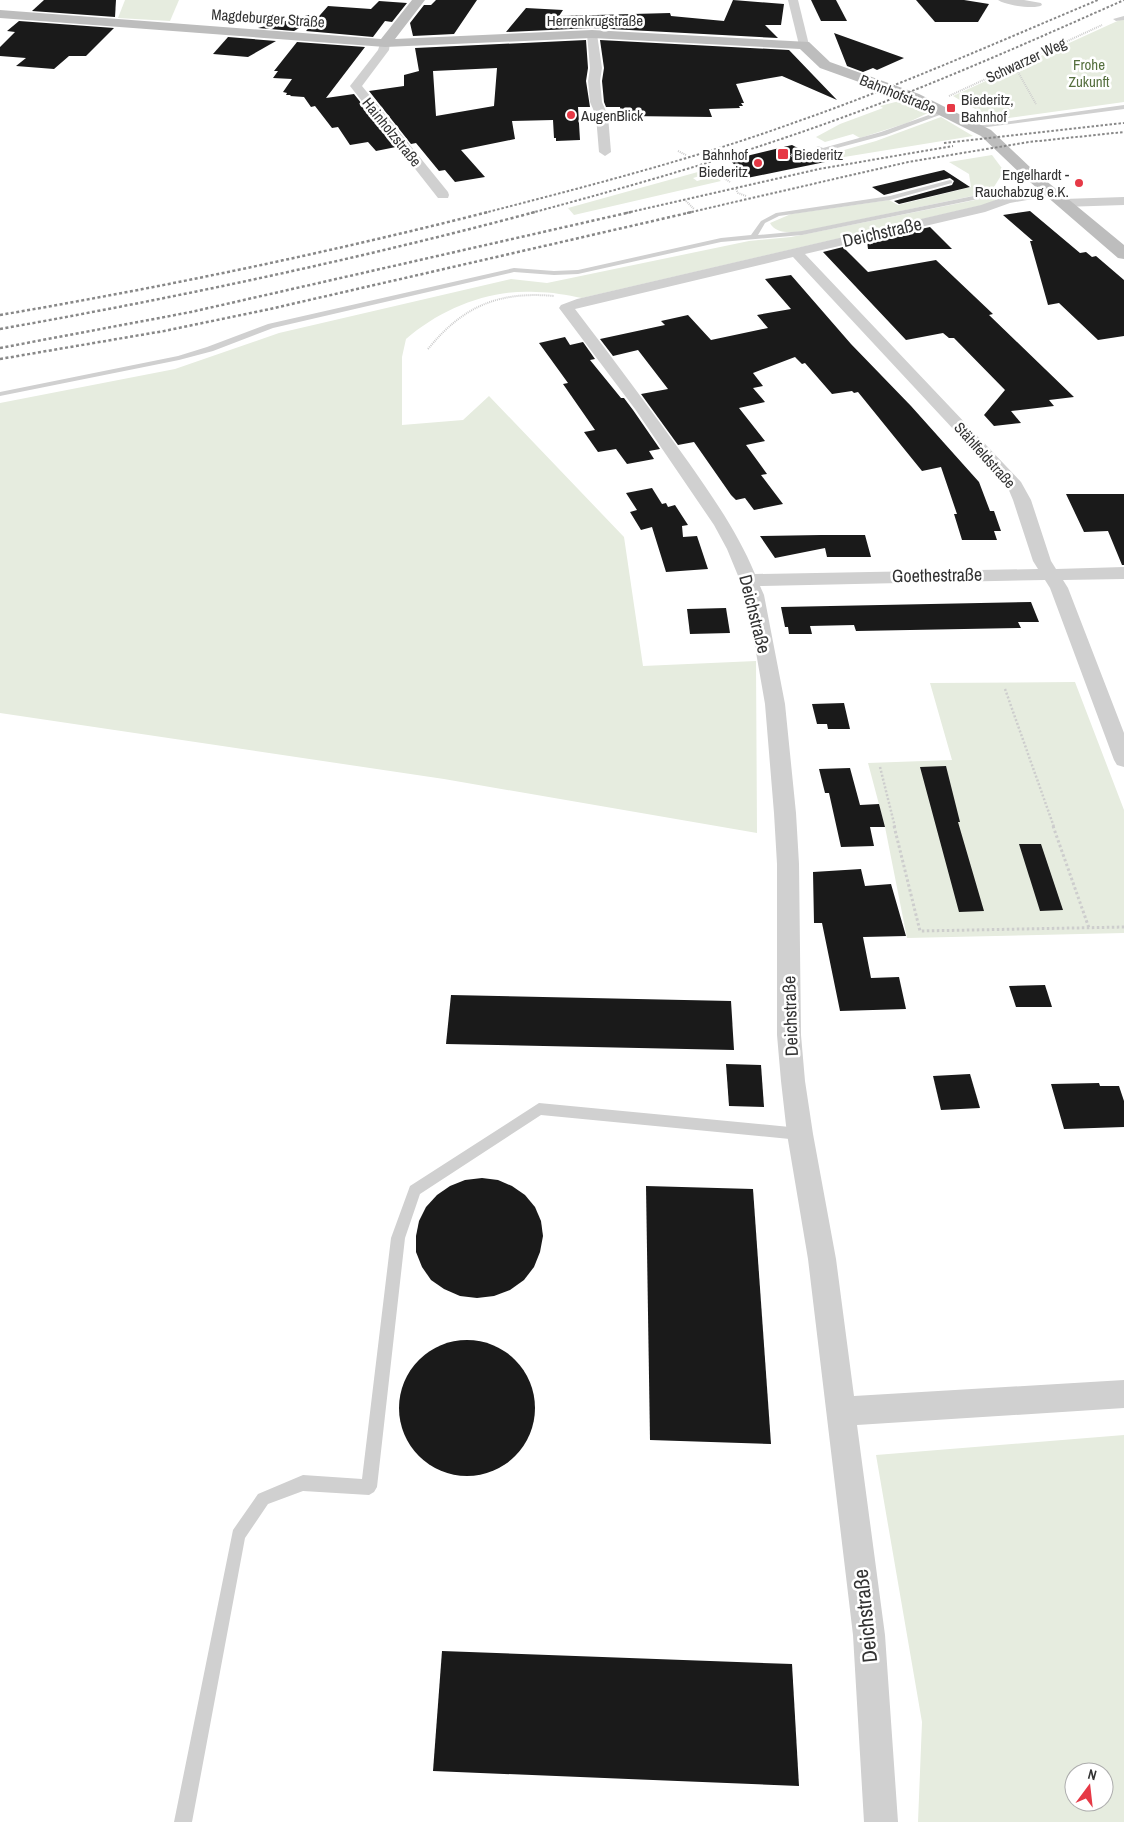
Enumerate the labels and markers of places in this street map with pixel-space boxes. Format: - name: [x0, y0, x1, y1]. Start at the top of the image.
- place label: Biederitz, Bahnhof: [961, 89, 1014, 127]
- marker: Biederitz, Bahnhof: [945, 102, 957, 114]
- place label: AugenBlick: [580, 105, 644, 126]
- marker: AugenBlick: [565, 109, 577, 121]
- place label: Bahnhof Biederitz: [699, 144, 749, 182]
- place label: Biederitz: [794, 144, 843, 165]
- marker: Biederitz: [776, 147, 790, 161]
- marker: Bahnhof Biederitz: [752, 157, 764, 169]
- place label: Engelhardt - Rauchabzug e.K.: [975, 164, 1069, 202]
- marker: Engelhardt - Rauchabzug e.K.: [1073, 177, 1085, 189]

